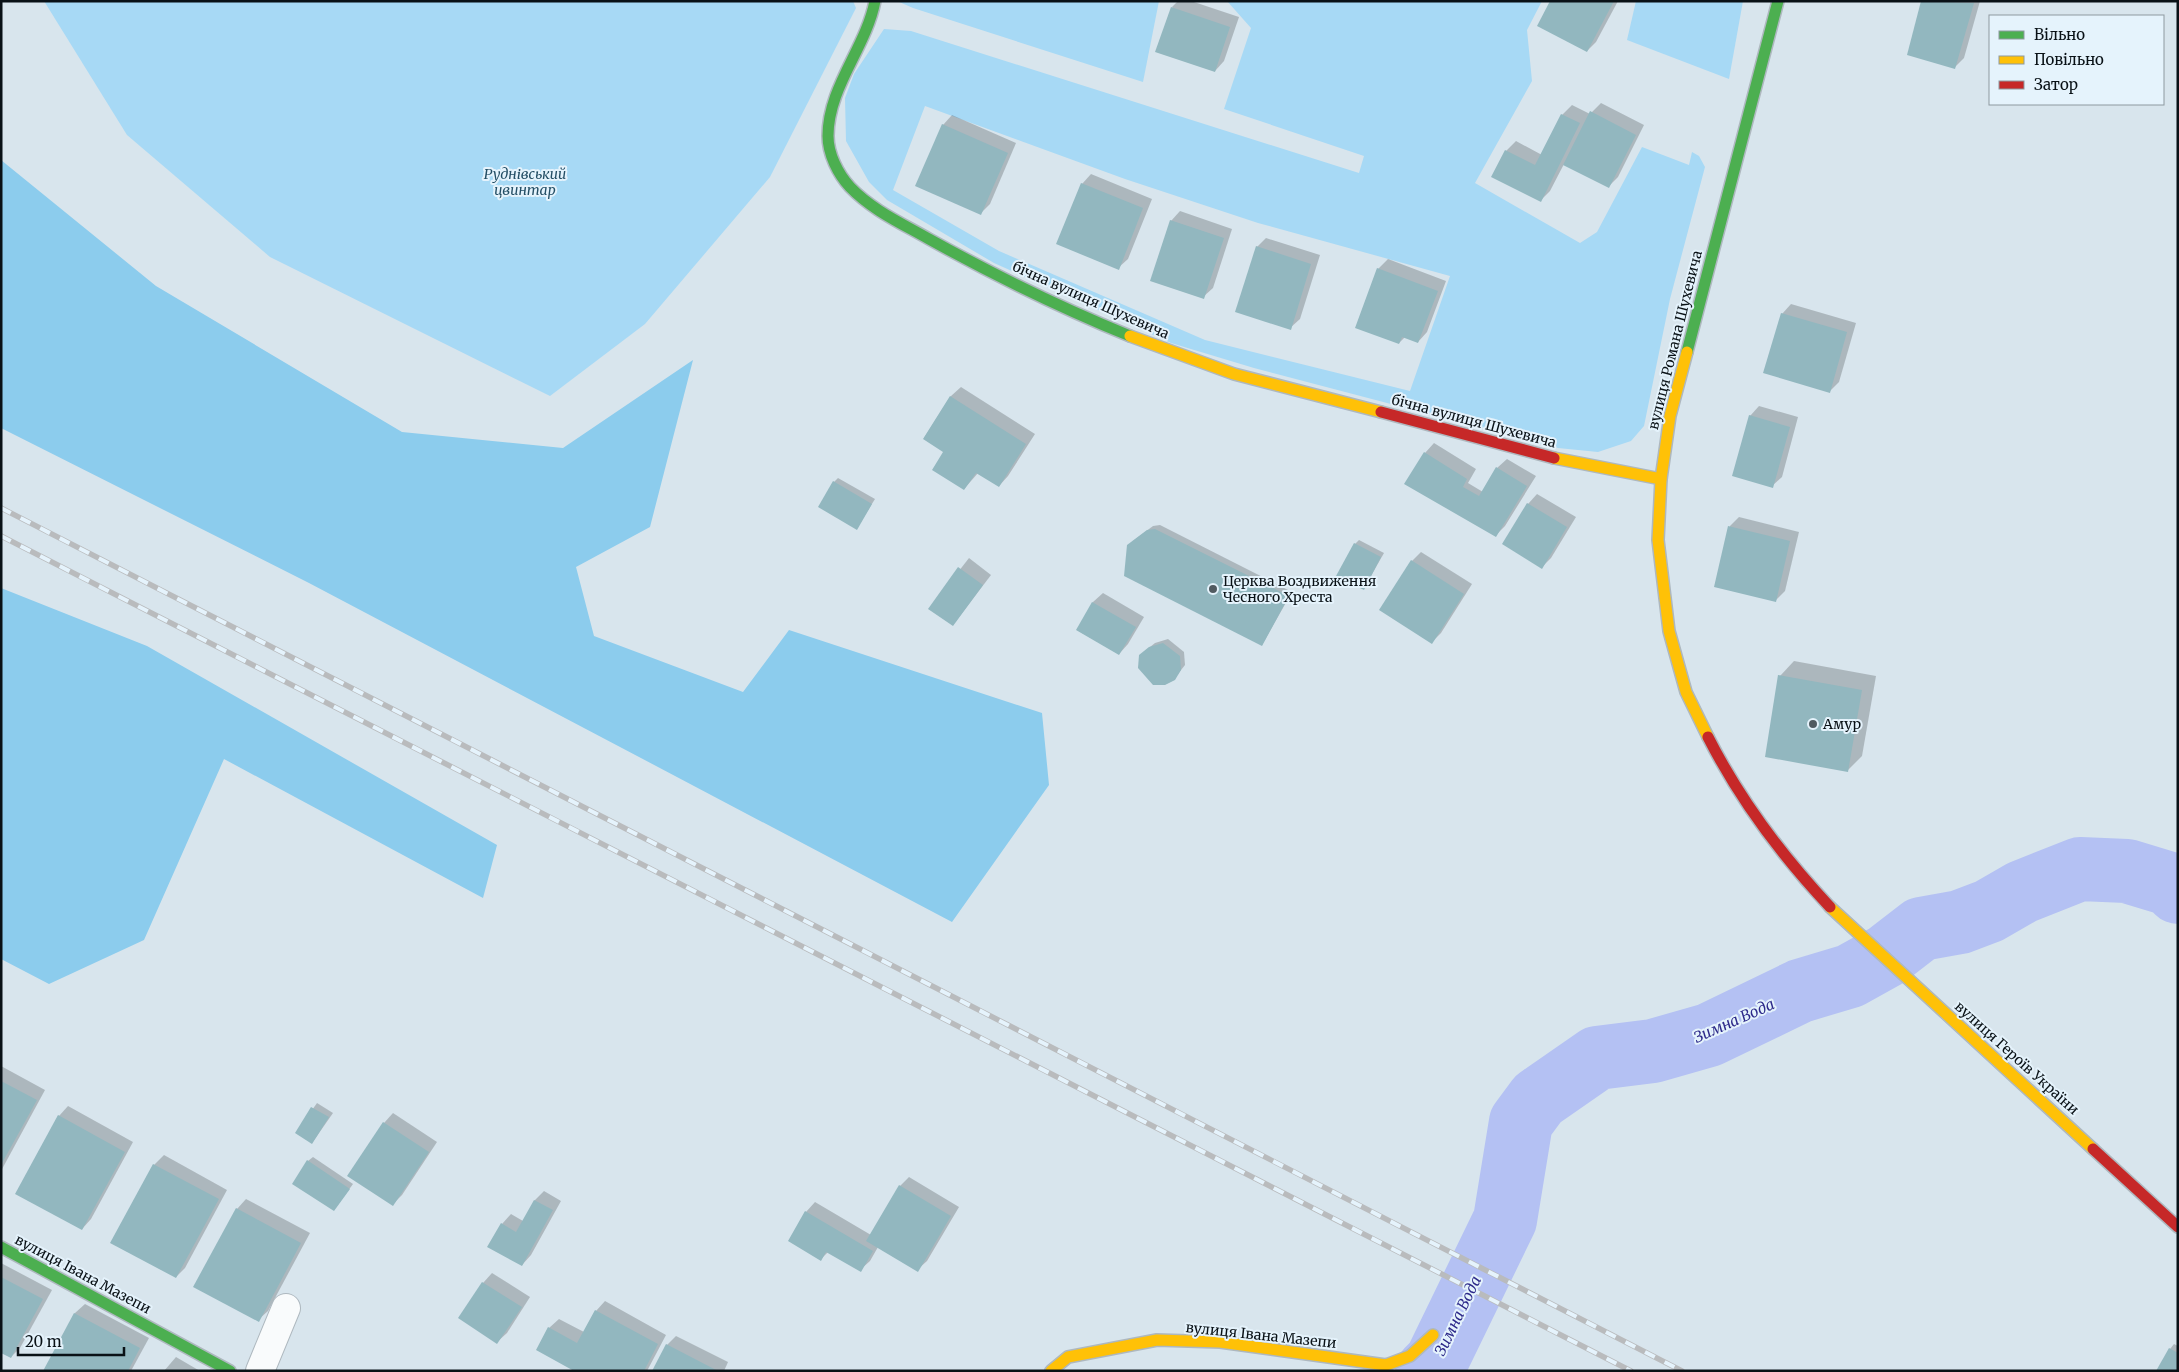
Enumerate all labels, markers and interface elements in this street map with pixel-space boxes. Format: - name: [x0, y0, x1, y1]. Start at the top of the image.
- legend: [1989, 15, 2164, 105]
- text: Вільно: [2034, 25, 2085, 44]
- text: Повільно: [2034, 50, 2104, 69]
- text: Затор: [2034, 75, 2078, 94]
- park label: Руднівський цвинтар: [484, 165, 566, 199]
- street label: вулиця Романа Шухевича: [1644, 248, 1706, 431]
- street label: бічна вулиця Шухевича: [1010, 257, 1173, 343]
- street label: бічна вулиця Шухевича: [1390, 390, 1559, 452]
- place label: Церква Воздвиження Чесного Хреста: [1223, 572, 1376, 606]
- marker: Церква Воздвиження Чесного Хреста: [1207, 583, 1219, 595]
- place label: Амур: [1822, 715, 1862, 733]
- marker: Амур: [1807, 718, 1819, 730]
- water label: Зимна Вода: [1690, 994, 1777, 1047]
- street label: вулиця Героїв України: [1951, 997, 2083, 1119]
- street label: вулиця Івана Мазепи: [12, 1230, 154, 1318]
- water label: Зимна Вода: [1430, 1273, 1485, 1359]
- street label: вулиця Івана Мазепи: [1185, 1318, 1338, 1352]
- scale bar: [18, 1324, 124, 1356]
- text: 20 m: [25, 1332, 62, 1351]

